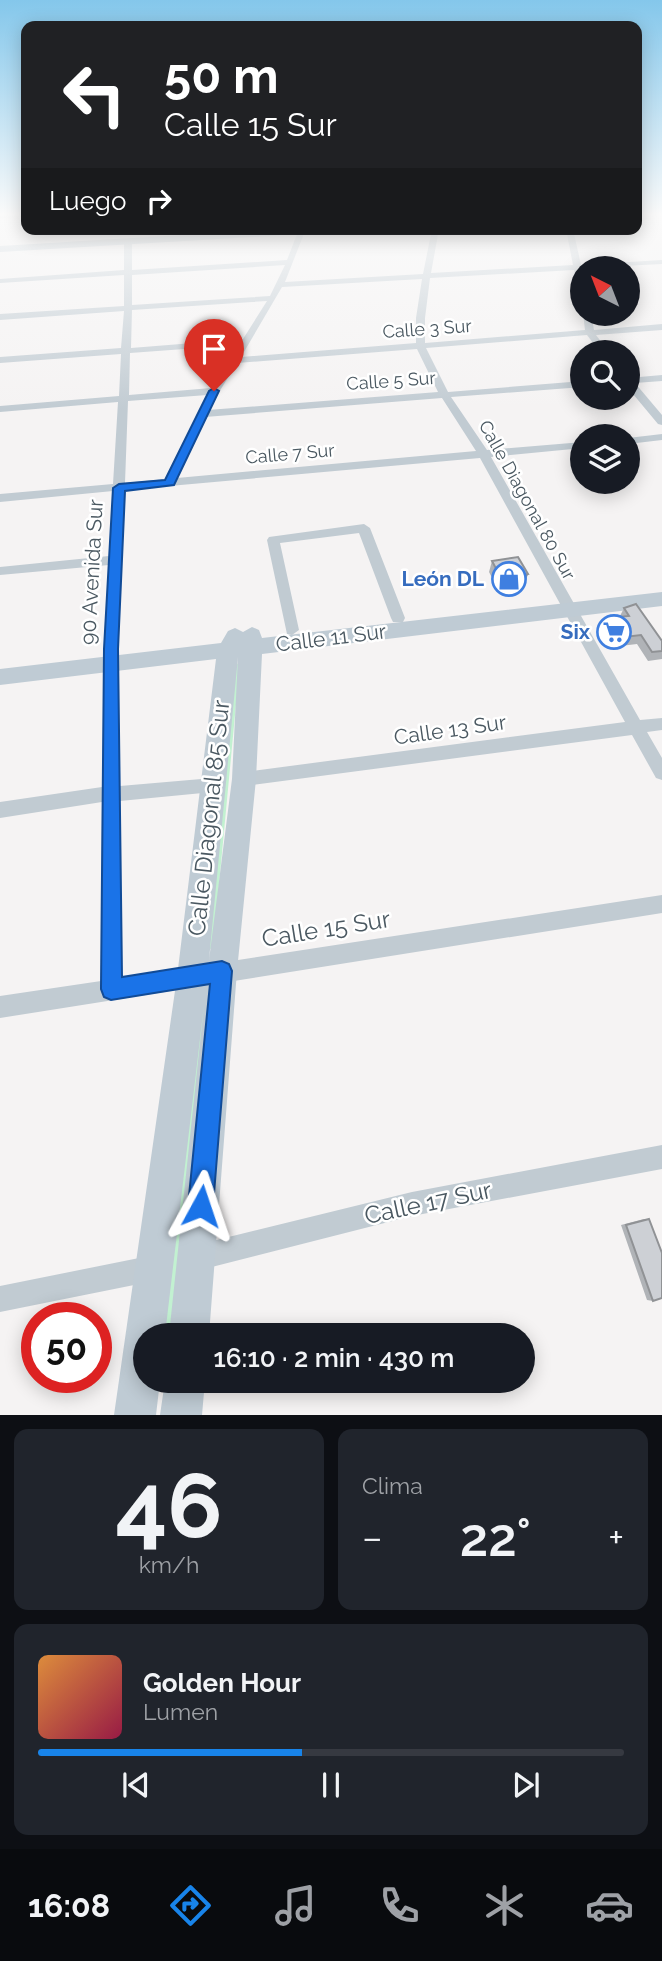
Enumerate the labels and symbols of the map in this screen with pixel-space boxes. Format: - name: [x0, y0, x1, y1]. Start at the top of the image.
- north arrow: [570, 256, 640, 326]
- street label: Calle 3 Sur: [382, 315, 473, 342]
- pin: [184, 319, 244, 391]
- street label: Calle 5 Sur: [346, 367, 437, 394]
- street label: Calle Diagonal 80 Sur: [475, 416, 580, 584]
- street label: Calle 7 Sur: [245, 439, 336, 468]
- street label: 90 Avenida Sur: [75, 498, 108, 645]
- shop icon: León DL: [490, 560, 528, 598]
- place label: León DL: [401, 566, 485, 591]
- supermarket icon: Six: [595, 613, 633, 651]
- street label: Calle 11 Sur: [274, 618, 388, 657]
- place label: Six: [561, 619, 591, 644]
- street label: Calle Diagonal 85 Sur: [182, 698, 235, 937]
- street label: Calle 13 Sur: [392, 709, 508, 750]
- street label: Calle 15 Sur: [260, 904, 393, 953]
- position arrow: [164, 1169, 238, 1243]
- street label: Calle 17 Sur: [362, 1175, 495, 1230]
- speed limit sign: 50: [21, 1302, 112, 1393]

